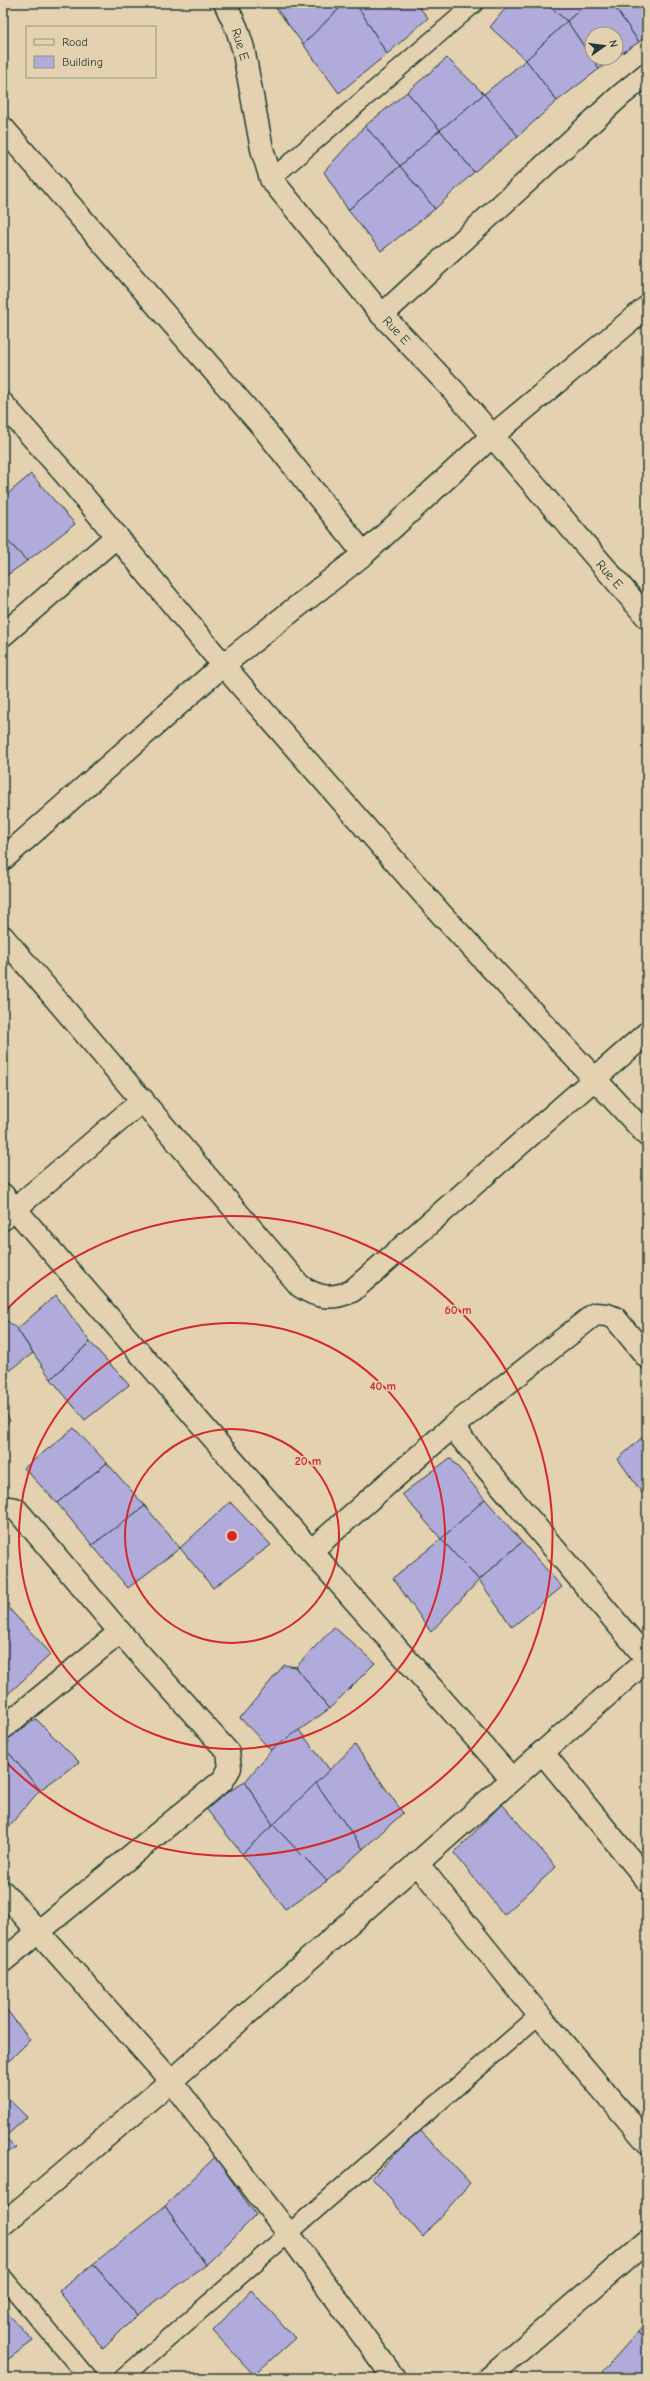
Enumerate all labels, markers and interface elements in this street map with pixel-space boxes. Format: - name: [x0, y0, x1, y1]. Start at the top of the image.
- legend: [26, 26, 156, 78]
- street label: Rue E: [229, 26, 253, 62]
- north arrow: [584, 26, 624, 66]
- text: Road: [62, 35, 88, 49]
- text: N: [606, 39, 620, 49]
- text: Building: [62, 55, 103, 69]
- street label: Rue E: [380, 313, 414, 348]
- street label: Rue E: [593, 557, 626, 592]
- text: 60 m: [445, 1303, 471, 1317]
- text: 40 m: [370, 1379, 396, 1393]
- text: 20 m: [295, 1454, 321, 1468]
- centre of rings: [225, 1529, 239, 1543]

